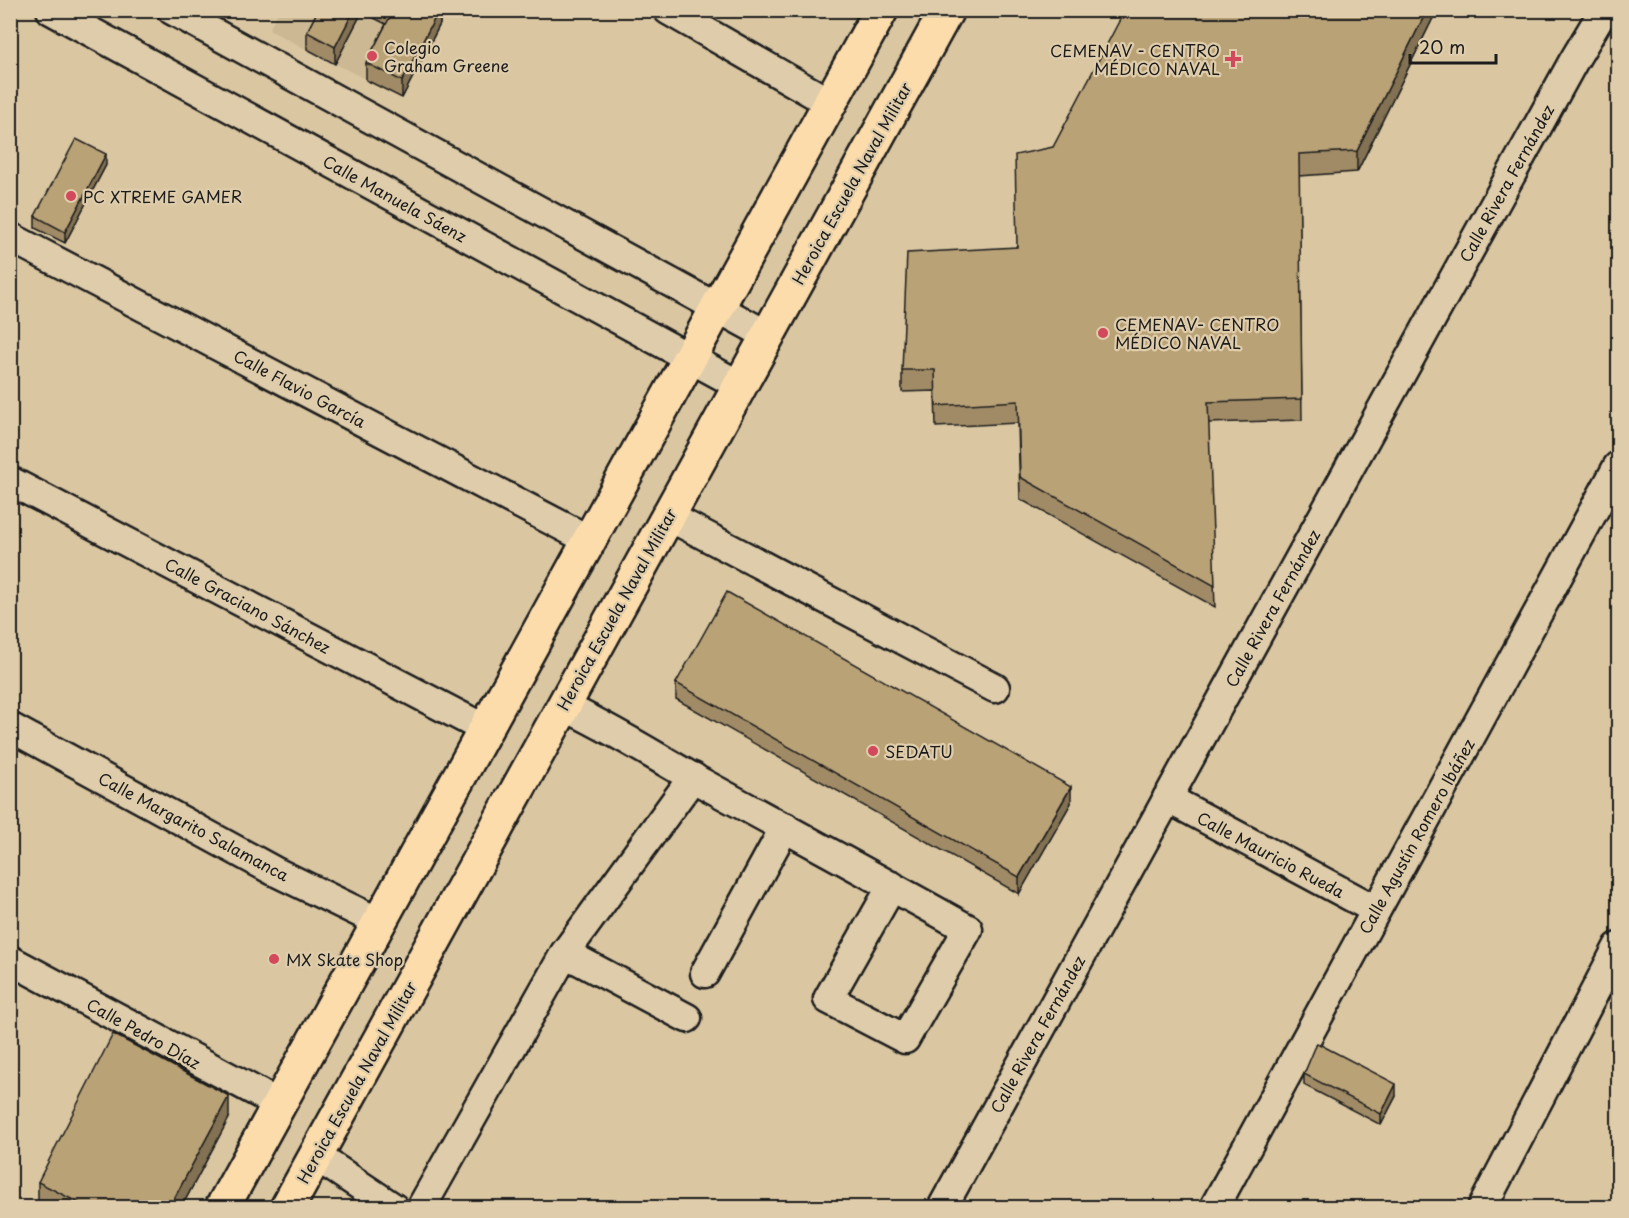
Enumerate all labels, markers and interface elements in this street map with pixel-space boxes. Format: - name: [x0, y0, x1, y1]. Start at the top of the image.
- scale bar: [1410, 27, 1496, 65]
- text: 20 m: [1419, 33, 1465, 60]
- place label: Colegio Graham Greene: [384, 35, 509, 77]
- place label: CEMENAV - CENTRO MÉDICO NAVAL: [1050, 38, 1220, 80]
- marker: Colegio Graham Greene: [365, 49, 379, 63]
- marker: CEMENAV - CENTRO MÉDICO NAVAL: [1224, 50, 1242, 68]
- street label: Heroica Escuela Naval Militar: [785, 78, 917, 288]
- street label: Calle Rivera Fernández: [1453, 100, 1560, 266]
- street label: Calle Manuela Sáenz: [319, 148, 472, 248]
- place label: PC XTREME GAMER: [83, 184, 242, 208]
- marker: PC XTREME GAMER: [64, 189, 78, 203]
- place label: CEMENAV- CENTRO MÉDICO NAVAL: [1115, 312, 1280, 354]
- marker: CEMENAV- CENTRO MÉDICO NAVAL: [1096, 326, 1110, 340]
- street label: Calle Flavio García: [230, 343, 371, 433]
- street label: Heroica Escuela Naval Militar: [550, 504, 682, 714]
- street label: Calle Rivera Fernández: [1219, 525, 1326, 691]
- street label: Calle Graciano Sánchez: [161, 551, 335, 659]
- street label: Calle Agustín Romero Ibáñez: [1352, 734, 1480, 938]
- place label: SEDATU: [885, 739, 953, 763]
- marker: SEDATU: [866, 744, 880, 758]
- street label: Calle Margarito Salamanca: [94, 765, 294, 887]
- street label: Calle Mauricio Rueda: [1193, 805, 1349, 903]
- place label: MX Skate Shop: [286, 947, 403, 971]
- street label: Calle Rivera Fernández: [984, 951, 1091, 1117]
- marker: MX Skate Shop: [267, 952, 281, 966]
- street label: Heroica Escuela Naval Militar: [290, 977, 422, 1187]
- street label: Calle Pedro Díaz: [83, 992, 206, 1074]

